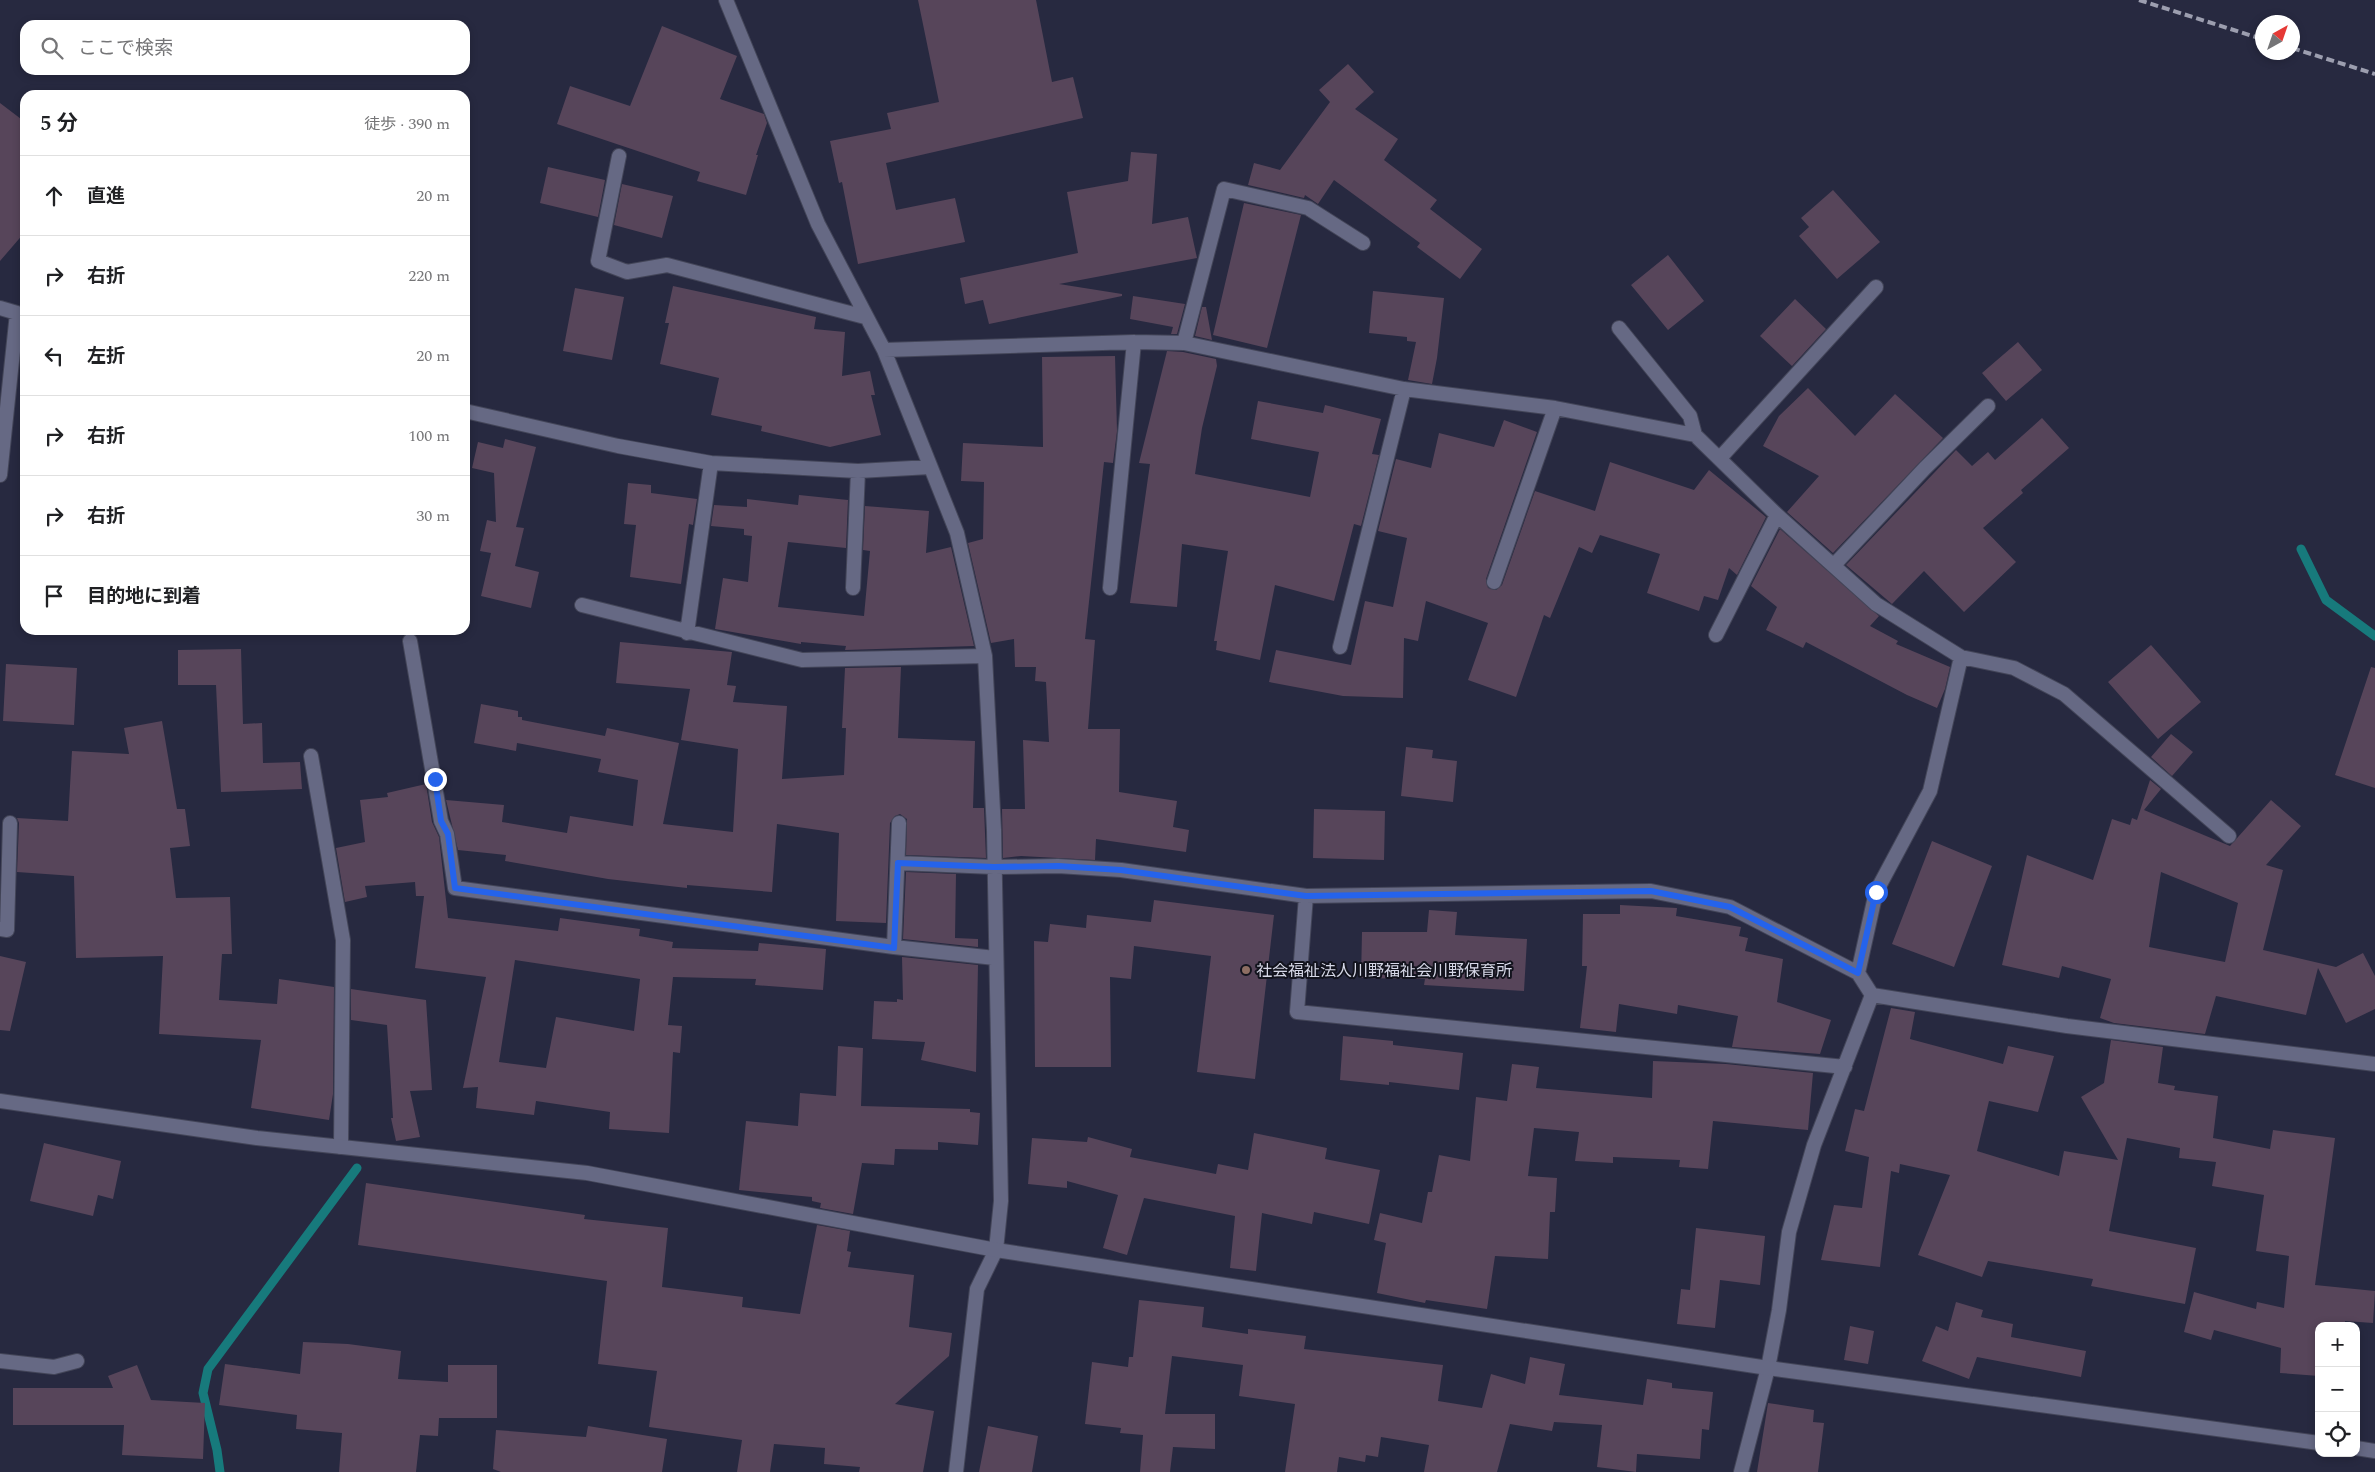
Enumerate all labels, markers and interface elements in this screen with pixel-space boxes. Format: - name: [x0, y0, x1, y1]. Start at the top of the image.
- north arrow: [2255, 15, 2300, 60]
- search box: [20, 20, 470, 75]
- icon: search: [38, 34, 66, 62]
- text: ここで検索: [78, 34, 173, 63]
- text: 5 分: [40, 108, 78, 140]
- text: 徒歩 · 390 m: [364, 112, 450, 136]
- icon: ahead: [40, 182, 68, 210]
- text: 直進: [87, 182, 125, 211]
- text: 20 m: [416, 184, 450, 208]
- icon: right: [40, 262, 68, 290]
- text: 右折: [87, 262, 125, 291]
- text: 220 m: [408, 264, 450, 288]
- icon: left: [40, 342, 68, 370]
- text: 左折: [87, 342, 125, 371]
- text: 20 m: [416, 344, 450, 368]
- icon: right: [40, 422, 68, 450]
- text: 右折: [87, 422, 125, 451]
- text: 100 m: [408, 424, 450, 448]
- icon: right: [40, 502, 68, 530]
- text: 右折: [87, 502, 125, 531]
- text: 30 m: [416, 504, 450, 528]
- icon: arrive: [40, 582, 68, 610]
- text: 目的地に到着: [87, 582, 201, 611]
- route end: [424, 768, 447, 791]
- route start: [1865, 881, 1888, 904]
- place label: 社会福祉法人川野福祉会川野保育所: [1256, 959, 1512, 983]
- marker: 社会福祉法人川野福祉会川野保育所: [1240, 964, 1252, 976]
- map controls: [2315, 1322, 2360, 1457]
- button: +: [2315, 1322, 2360, 1367]
- button: −: [2315, 1367, 2360, 1412]
- button: locate: [2315, 1412, 2360, 1457]

